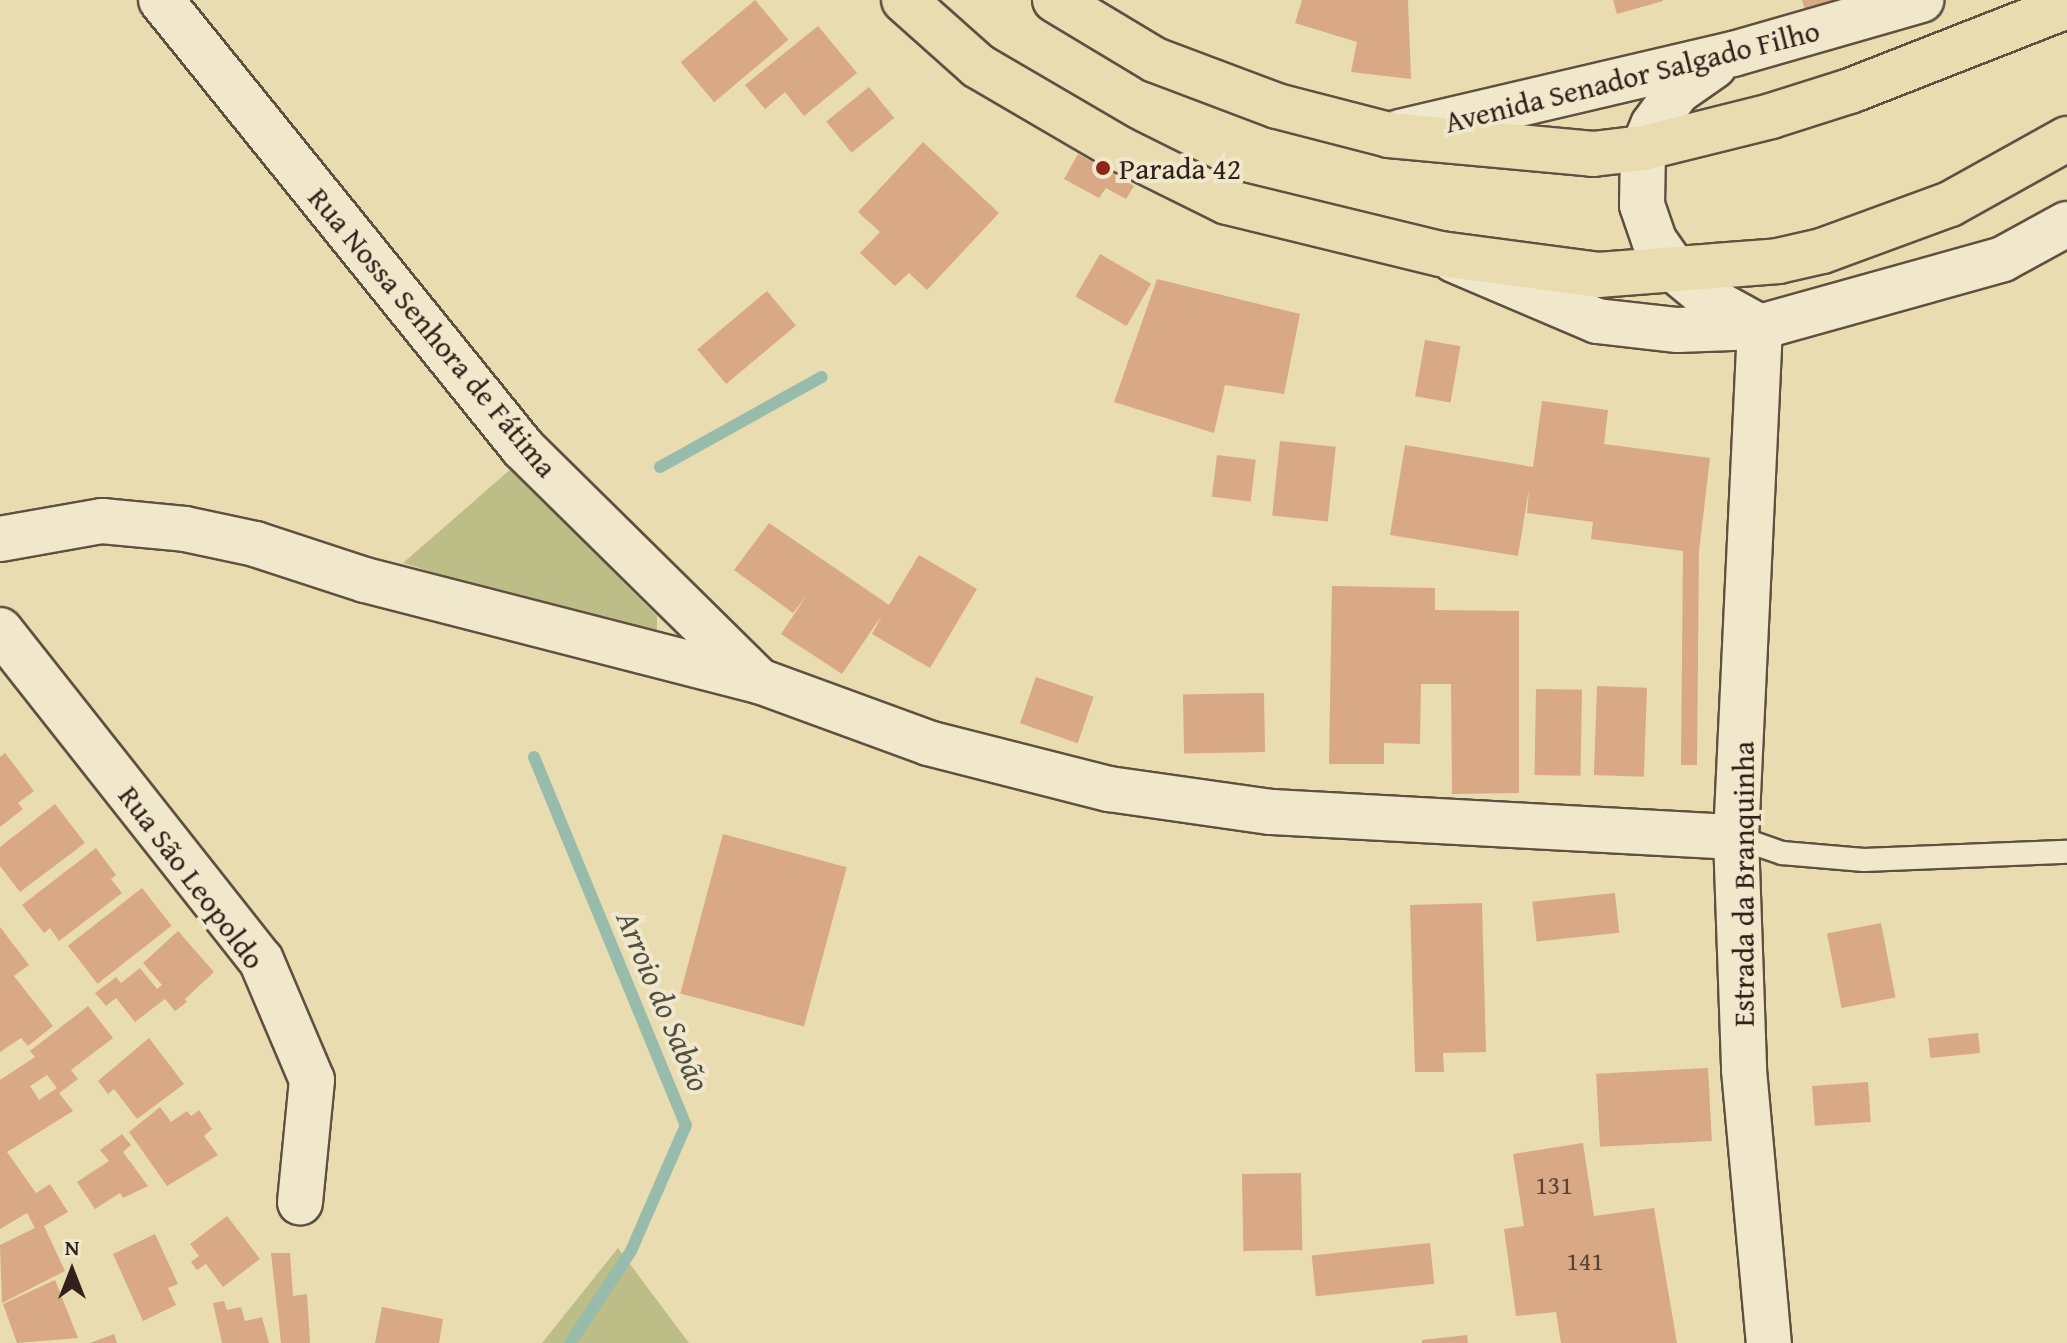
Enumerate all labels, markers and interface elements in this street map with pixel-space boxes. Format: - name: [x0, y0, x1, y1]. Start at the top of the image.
- street label: Avenida Senador Salgado Filho: [1441, 12, 1823, 140]
- place label: Parada 42: [1119, 150, 1241, 186]
- marker: Parada 42: [1094, 159, 1112, 177]
- street label: Rua Nossa Senhora de Fátima: [301, 180, 565, 484]
- street label: Estrada da Branquinha: [1725, 741, 1761, 1027]
- street label: Rua São Leopoldo: [111, 778, 273, 976]
- water label: Arroio do Sabão: [608, 905, 718, 1097]
- house number: 131: [1535, 1169, 1573, 1201]
- north arrow: [32, 1231, 112, 1311]
- text: N: [65, 1231, 79, 1263]
- house number: 141: [1566, 1245, 1604, 1277]

